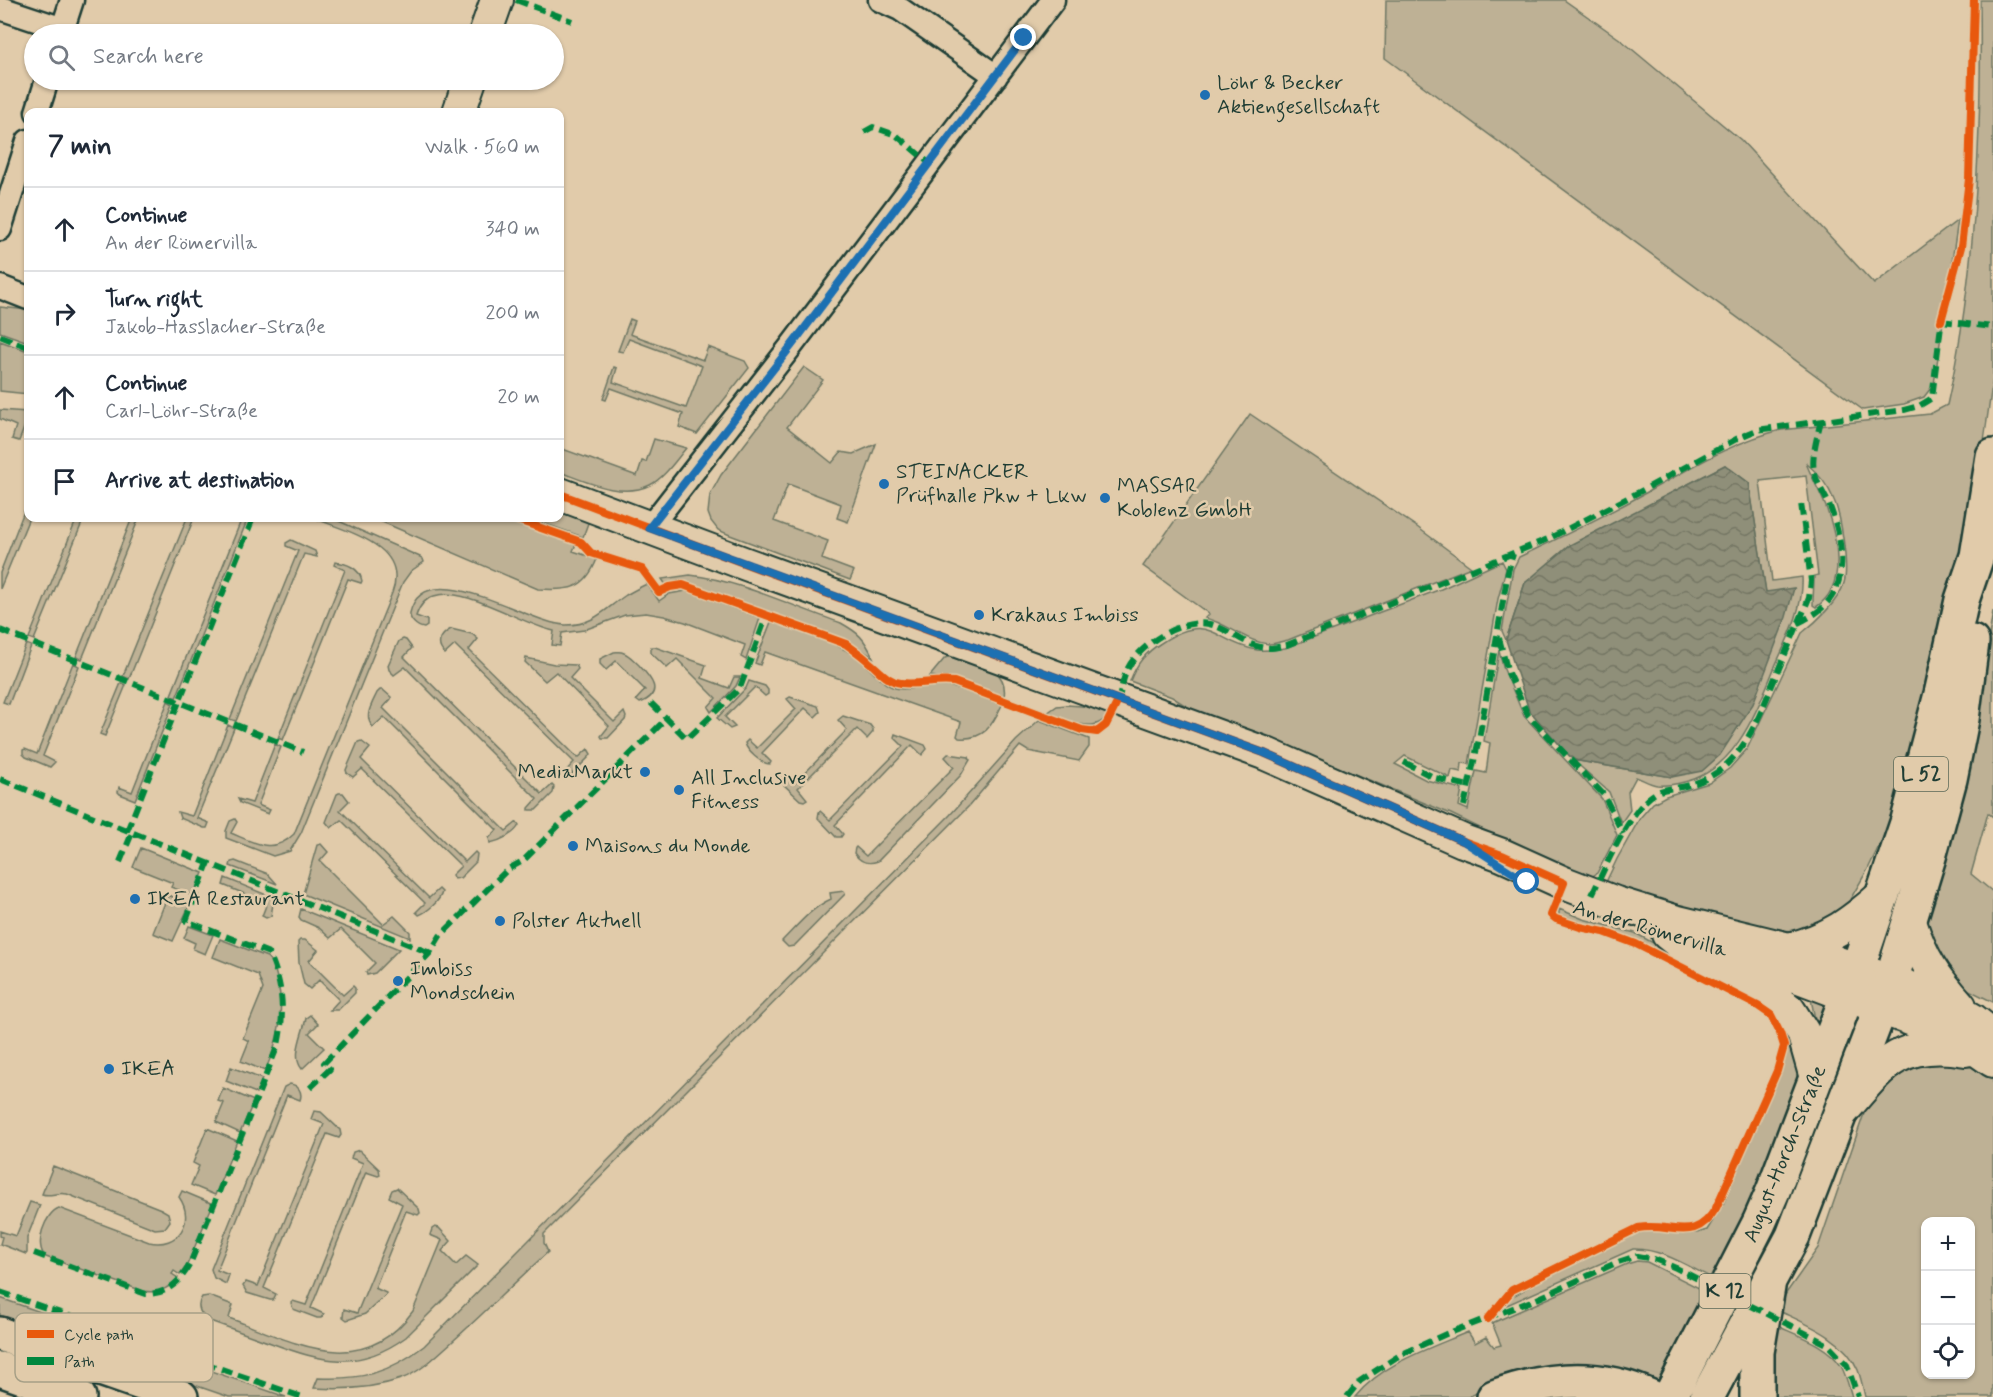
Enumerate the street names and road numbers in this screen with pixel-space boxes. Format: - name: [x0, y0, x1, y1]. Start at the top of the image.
- road number: L 52: [1894, 757, 1948, 791]
- street label: An der Römervilla: [1569, 894, 1731, 965]
- street label: August-Horch-Straße: [1737, 1061, 1833, 1247]
- road number: K 12: [1700, 1274, 1750, 1308]

